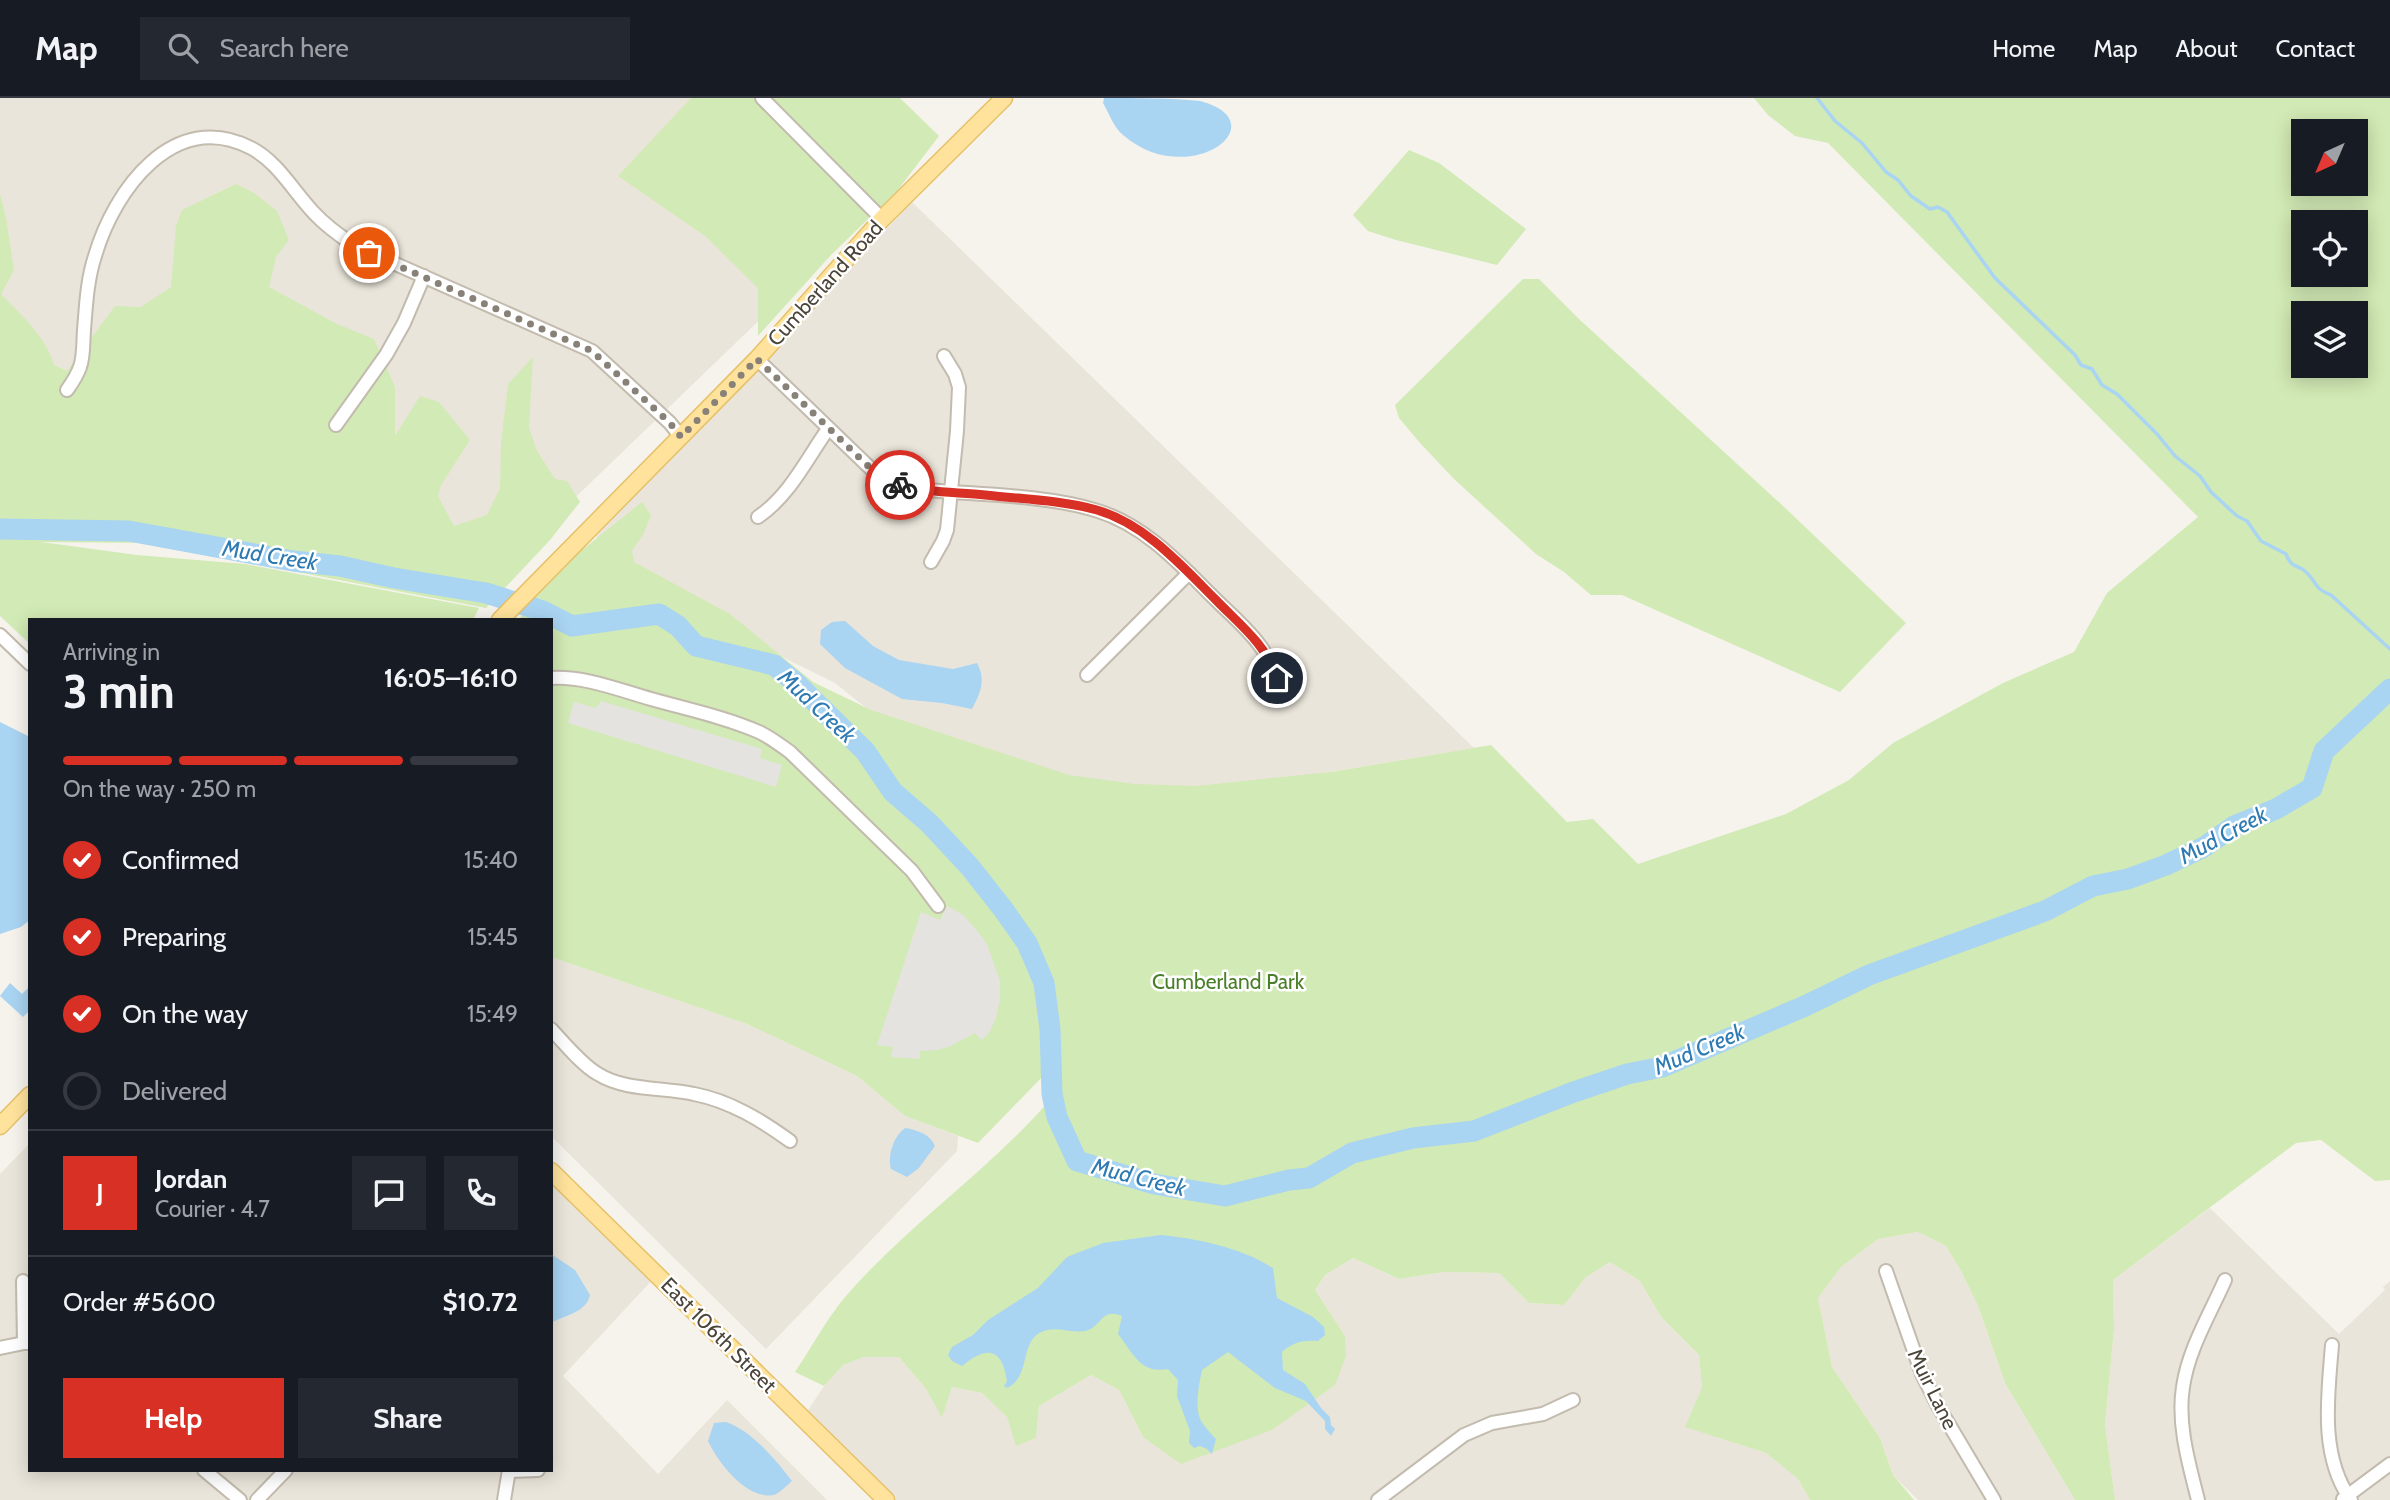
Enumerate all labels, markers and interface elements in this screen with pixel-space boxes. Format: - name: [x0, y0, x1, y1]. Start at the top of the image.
- search box: [140, 17, 630, 80]
- text: Map: [35, 28, 98, 68]
- icon: search: [164, 29, 202, 67]
- text: Search here: [220, 32, 349, 64]
- text: Home: [1992, 34, 2055, 63]
- text: Map: [2093, 34, 2138, 63]
- text: About: [2176, 34, 2238, 63]
- text: Contact: [2276, 34, 2355, 63]
- north arrow: [2291, 119, 2368, 196]
- map controls: [2291, 119, 2368, 378]
- button: locate: [2291, 210, 2368, 287]
- street label: Cumberland Road: [762, 215, 888, 351]
- pin: [339, 223, 399, 283]
- icon: bag: [350, 234, 388, 272]
- button: layers: [2291, 301, 2368, 378]
- courier: [865, 450, 935, 520]
- icon: bike: [881, 466, 919, 504]
- water label: Mud Creek: [219, 534, 321, 577]
- text: Arriving in: [63, 638, 160, 666]
- pin: [1247, 648, 1307, 708]
- icon: home: [1258, 659, 1296, 697]
- text: 16:05–16:10: [384, 662, 518, 694]
- water label: Mud Creek: [772, 662, 862, 750]
- text: 3 min: [63, 664, 175, 720]
- text: On the way · 250 m: [63, 775, 256, 803]
- water label: Mud Creek: [2173, 800, 2273, 870]
- icon: check: [63, 841, 101, 879]
- text: Confirmed: [122, 844, 239, 876]
- text: 15:40: [464, 846, 518, 874]
- icon: check: [63, 918, 101, 956]
- text: Preparing: [122, 921, 226, 953]
- text: 15:45: [468, 923, 518, 951]
- park label: Cumberland Park: [1152, 969, 1305, 994]
- icon: check: [63, 995, 101, 1033]
- text: On the way: [122, 998, 248, 1030]
- text: 15:49: [467, 1000, 518, 1028]
- water label: Mud Creek: [1649, 1017, 1750, 1081]
- text: Delivered: [122, 1075, 227, 1107]
- water label: Mud Creek: [1088, 1152, 1190, 1202]
- button: chat: [352, 1156, 426, 1230]
- button: phone: [444, 1156, 518, 1230]
- text: Jordan: [155, 1163, 227, 1195]
- text: J: [96, 1177, 104, 1209]
- text: Courier · 4.7: [155, 1195, 270, 1223]
- street label: East 106th Street: [656, 1272, 782, 1398]
- text: Order #5600: [63, 1286, 216, 1318]
- text: $10.72: [442, 1286, 518, 1318]
- street label: Muir Lane: [1903, 1345, 1963, 1434]
- button: Help: [63, 1378, 284, 1458]
- button: Share: [298, 1378, 518, 1458]

